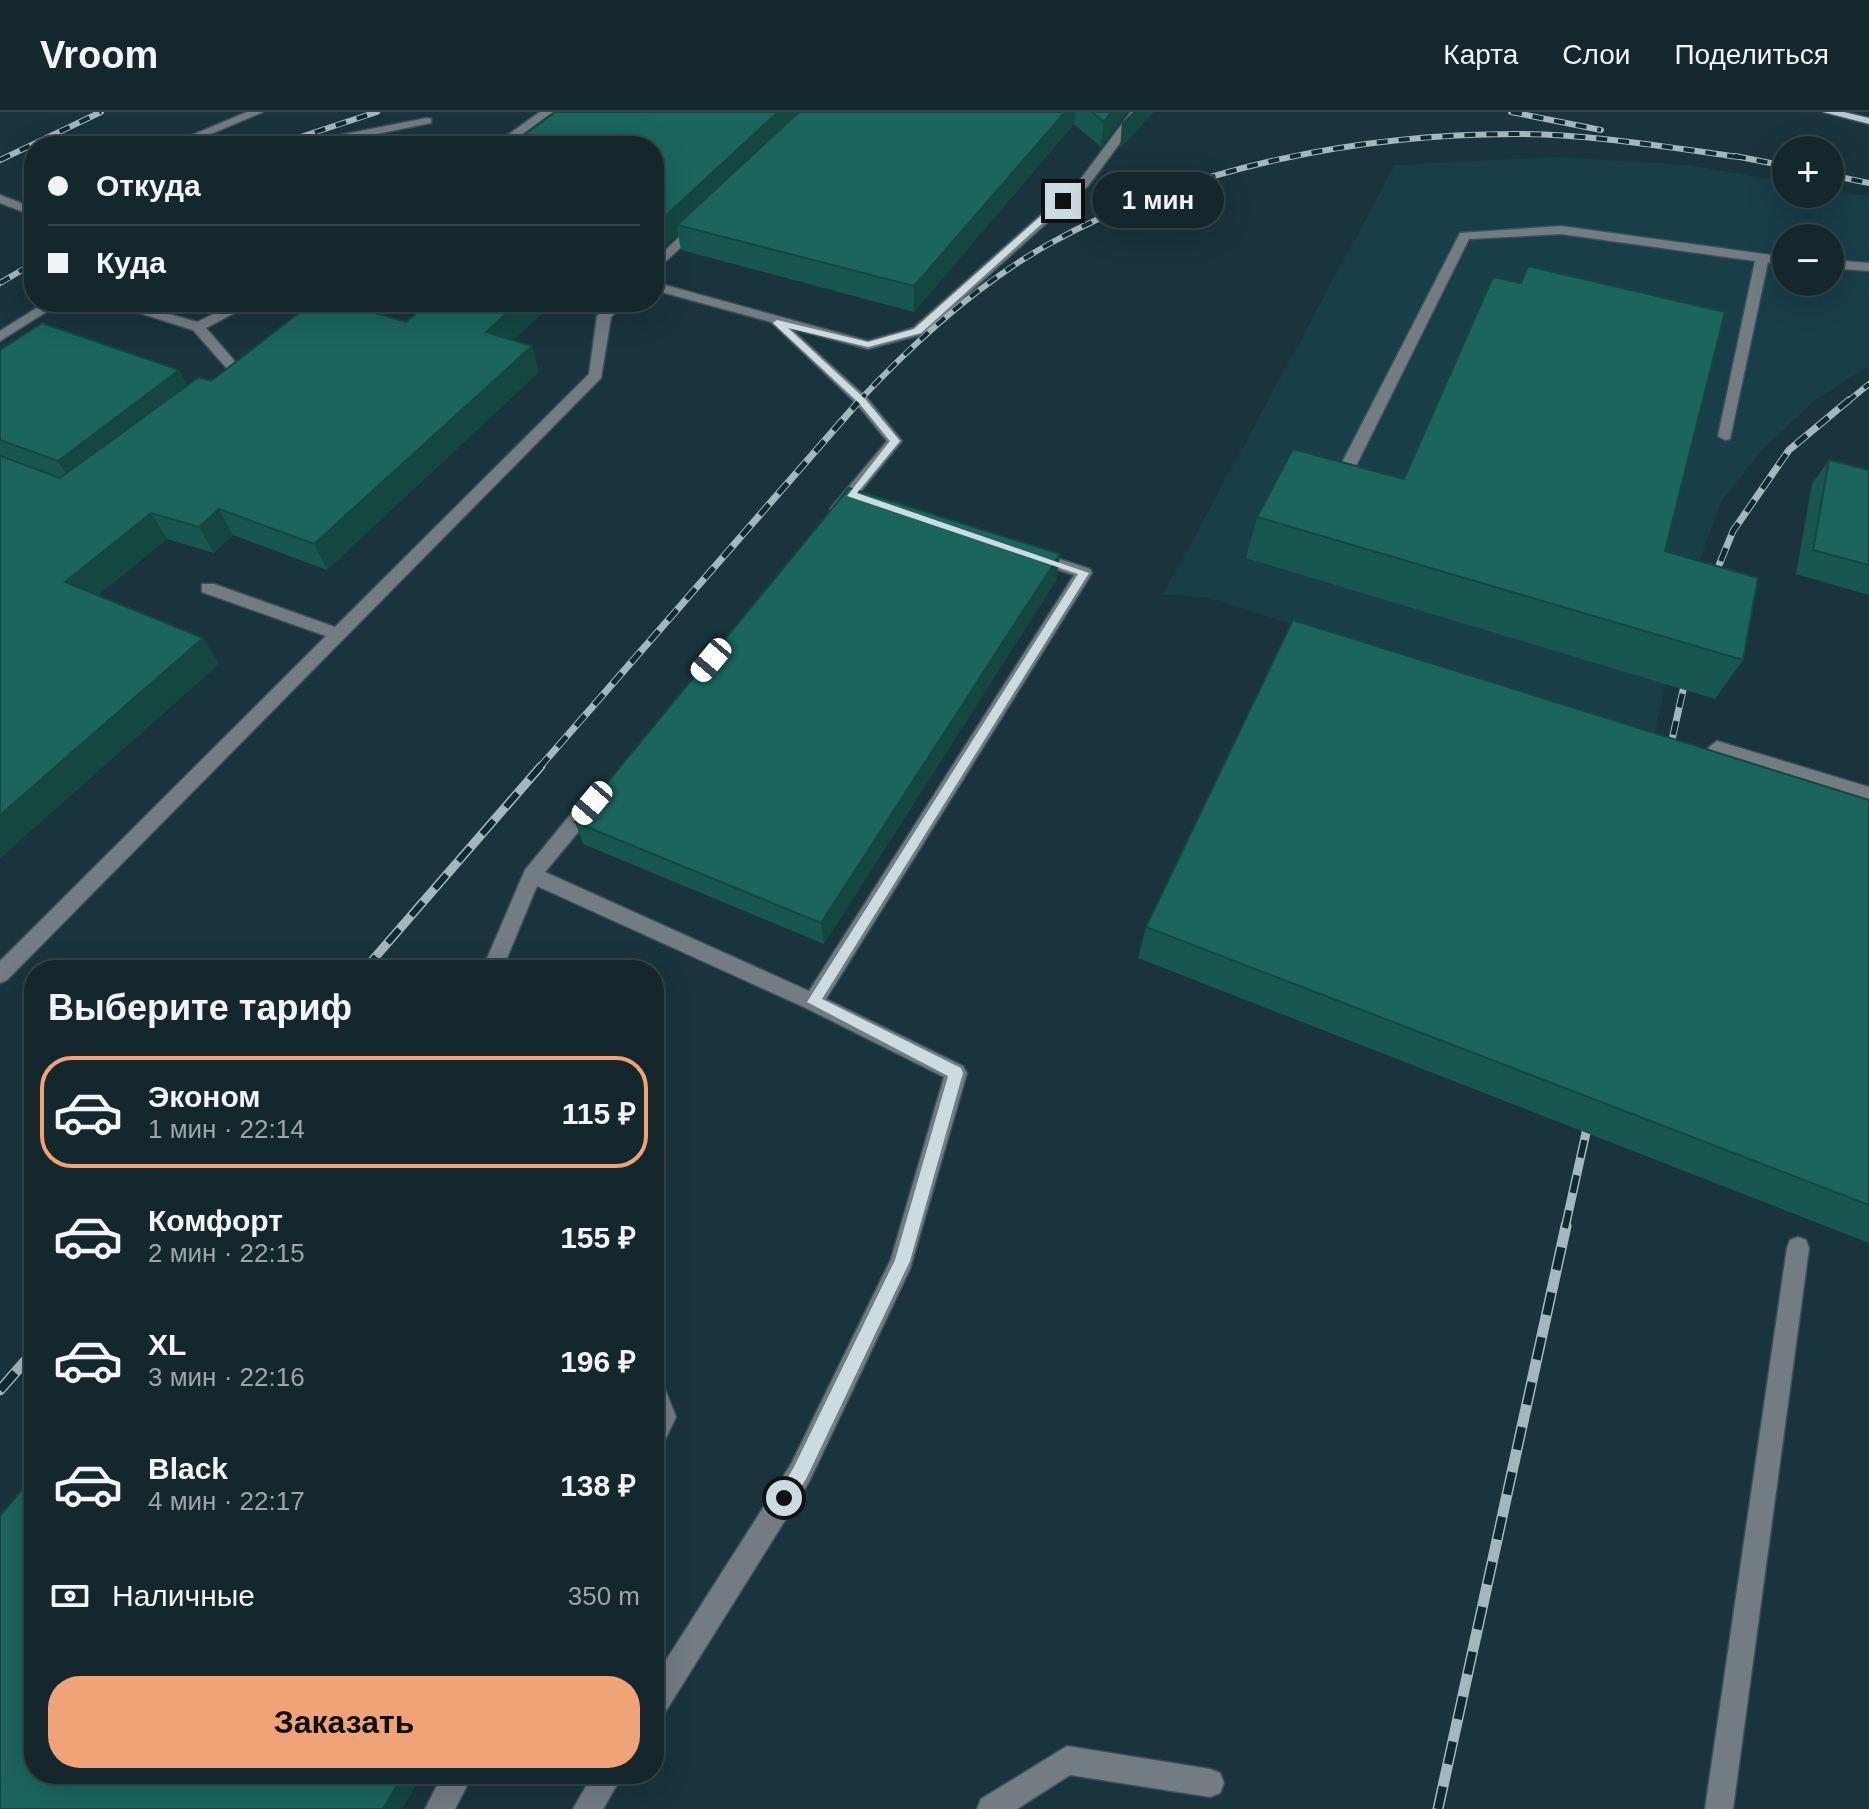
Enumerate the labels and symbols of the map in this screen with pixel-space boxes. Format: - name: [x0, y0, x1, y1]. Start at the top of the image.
- callout: 1 мин: [1091, 173, 1223, 229]
- route end: [1045, 183, 1081, 219]
- car: [686, 634, 736, 686]
- car: [567, 777, 617, 829]
- route start: [766, 1480, 802, 1516]

